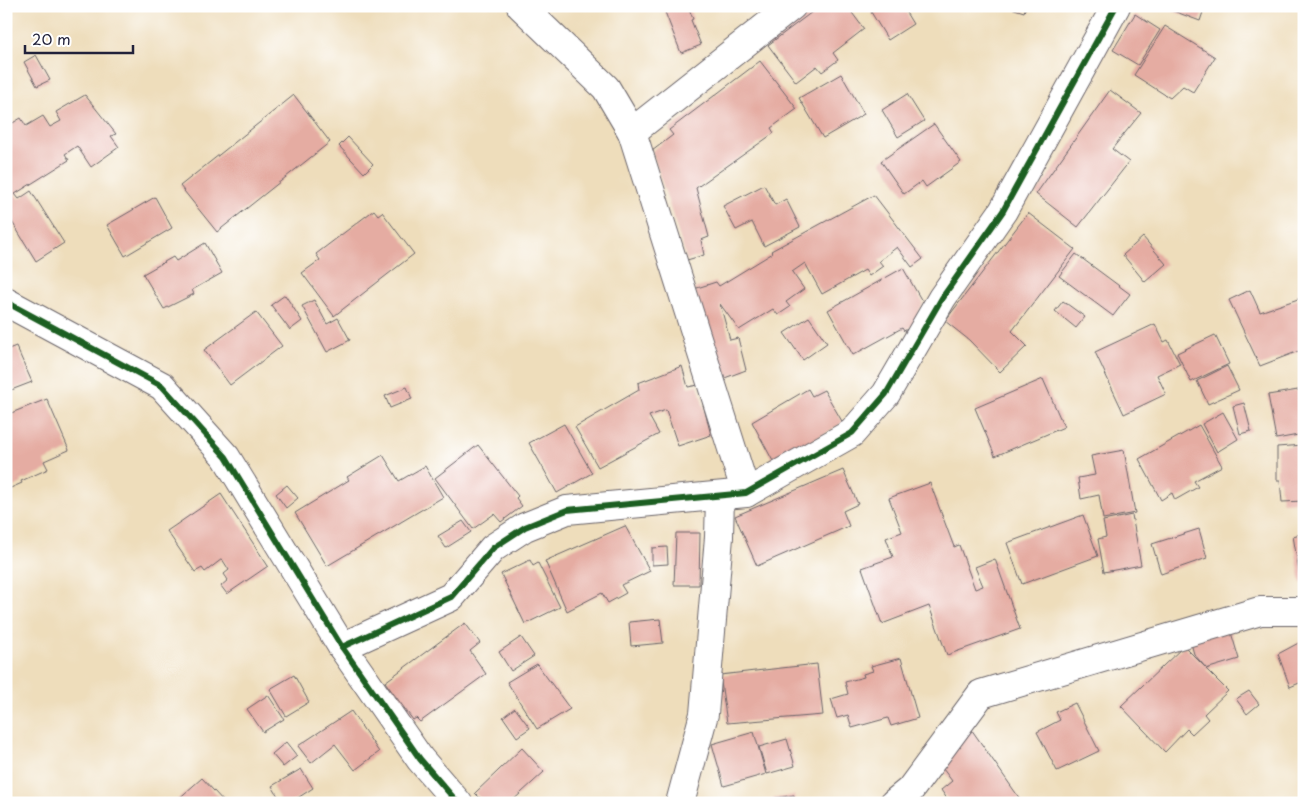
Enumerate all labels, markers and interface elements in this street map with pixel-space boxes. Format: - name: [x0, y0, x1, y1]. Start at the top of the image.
- scale bar: [25, 22, 132, 54]
- text: 20 m: [32, 27, 71, 50]

